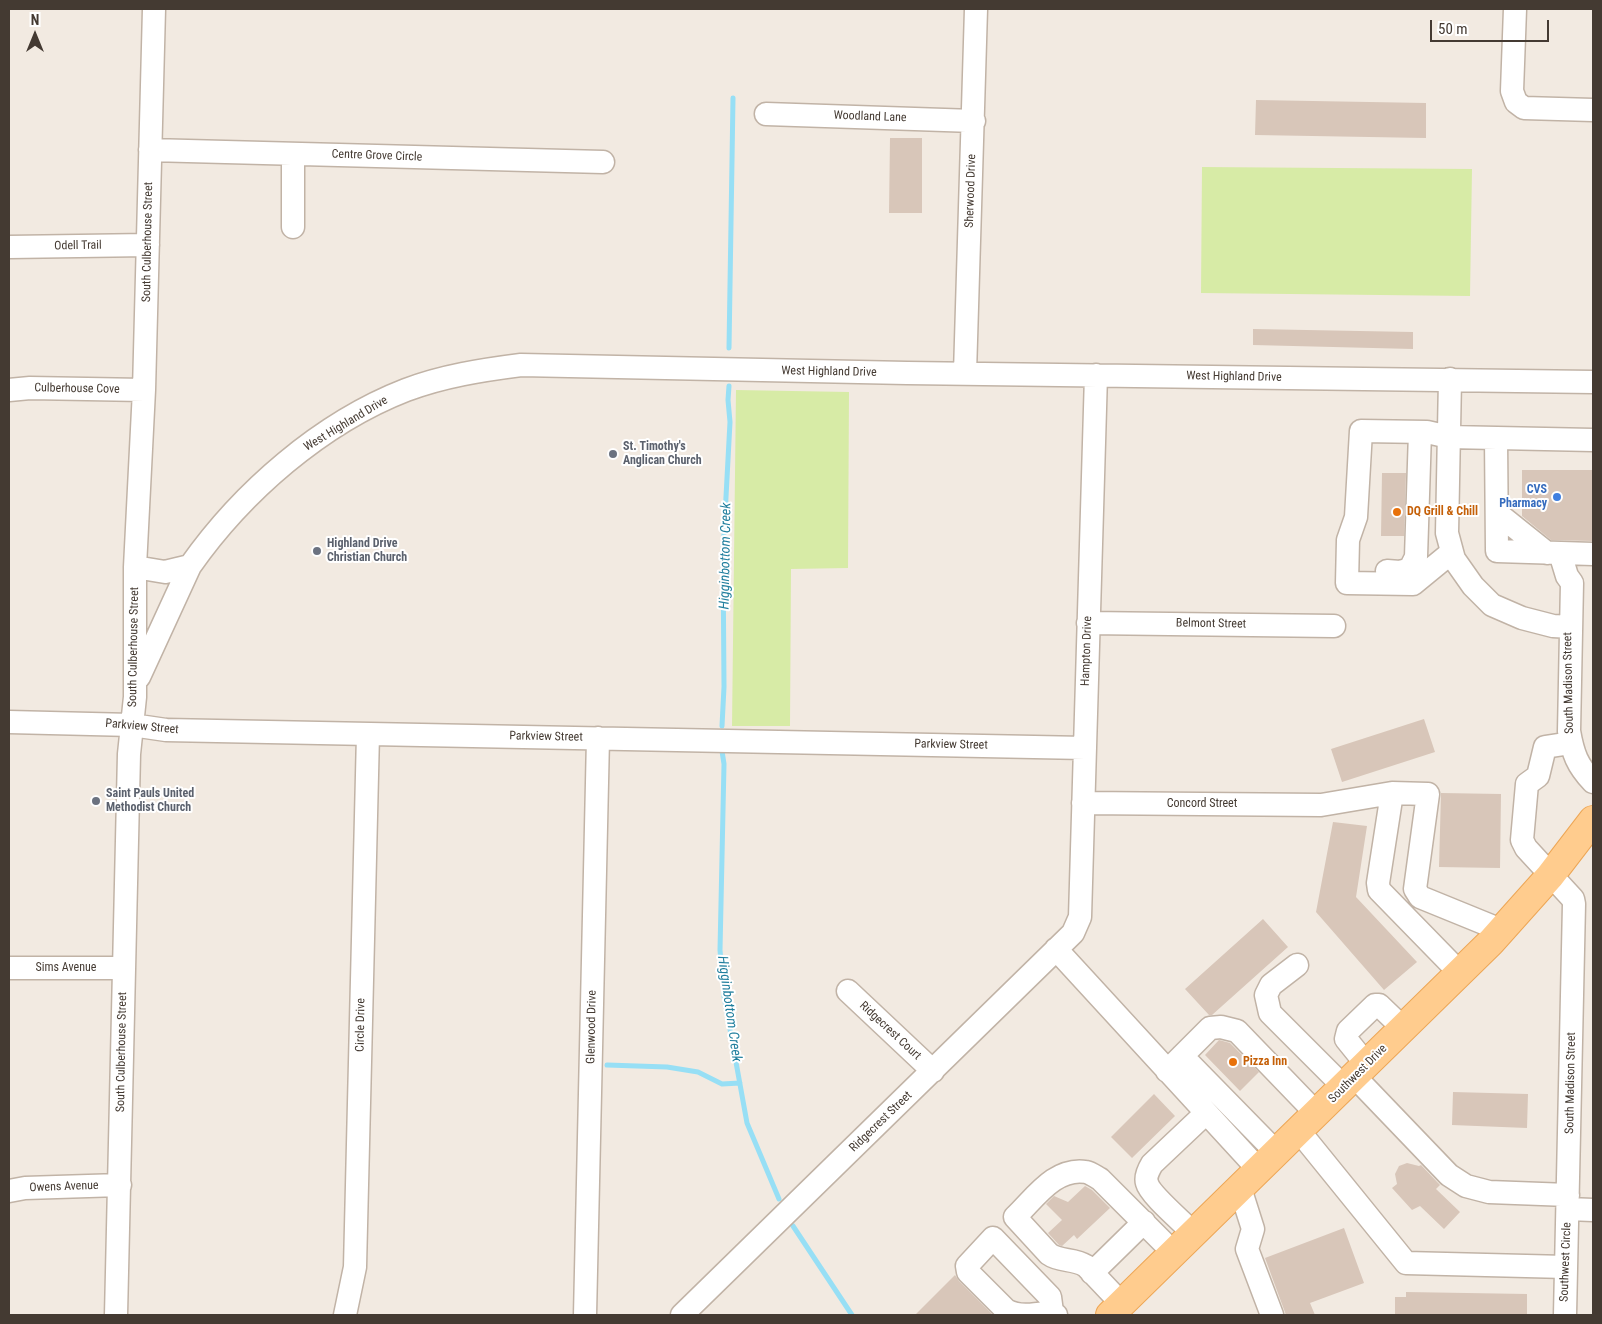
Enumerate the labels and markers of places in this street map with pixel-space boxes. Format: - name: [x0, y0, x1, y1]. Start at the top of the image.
- place label: St. Timothy's Anglican Church: [623, 440, 702, 468]
- marker: St. Timothy's Anglican Church: [607, 448, 619, 460]
- place label: CVS Pharmacy: [1499, 483, 1547, 511]
- marker: CVS Pharmacy: [1551, 491, 1563, 503]
- place label: DQ Grill & Chill: [1407, 505, 1478, 519]
- marker: DQ Grill & Chill: [1391, 506, 1403, 518]
- place label: Highland Drive Christian Church: [327, 537, 407, 565]
- marker: Highland Drive Christian Church: [311, 545, 323, 557]
- place label: Saint Pauls United Methodist Church: [106, 787, 194, 815]
- marker: Saint Pauls United Methodist Church: [90, 795, 102, 807]
- place label: Pizza Inn: [1243, 1055, 1287, 1069]
- marker: Pizza Inn: [1227, 1056, 1239, 1068]

